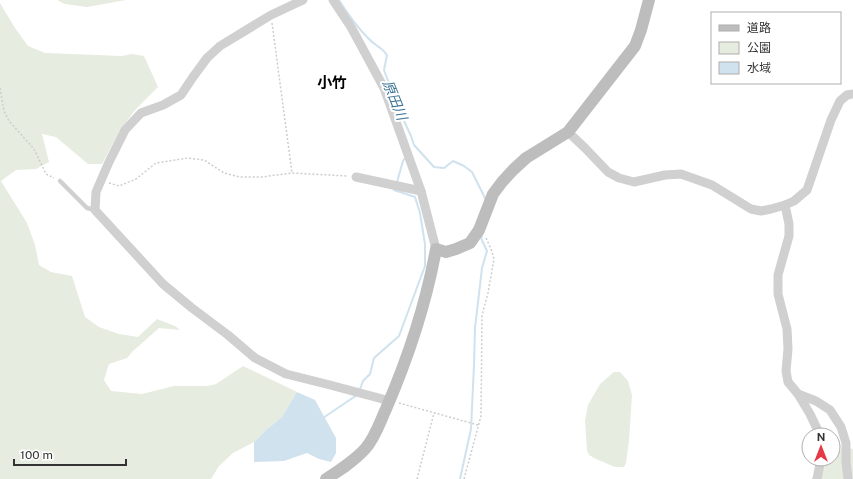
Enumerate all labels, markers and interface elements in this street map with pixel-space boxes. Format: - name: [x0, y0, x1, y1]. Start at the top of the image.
- legend: [711, 12, 841, 84]
- text: 道路: [747, 21, 771, 35]
- text: 公園: [747, 41, 771, 55]
- text: 水域: [747, 61, 771, 75]
- district label: 小竹: [317, 74, 347, 91]
- water label: 原田川: [380, 78, 411, 124]
- north arrow: [801, 427, 841, 467]
- text: N: [817, 431, 825, 443]
- scale bar: [14, 441, 126, 467]
- text: 100 m: [20, 448, 53, 462]

